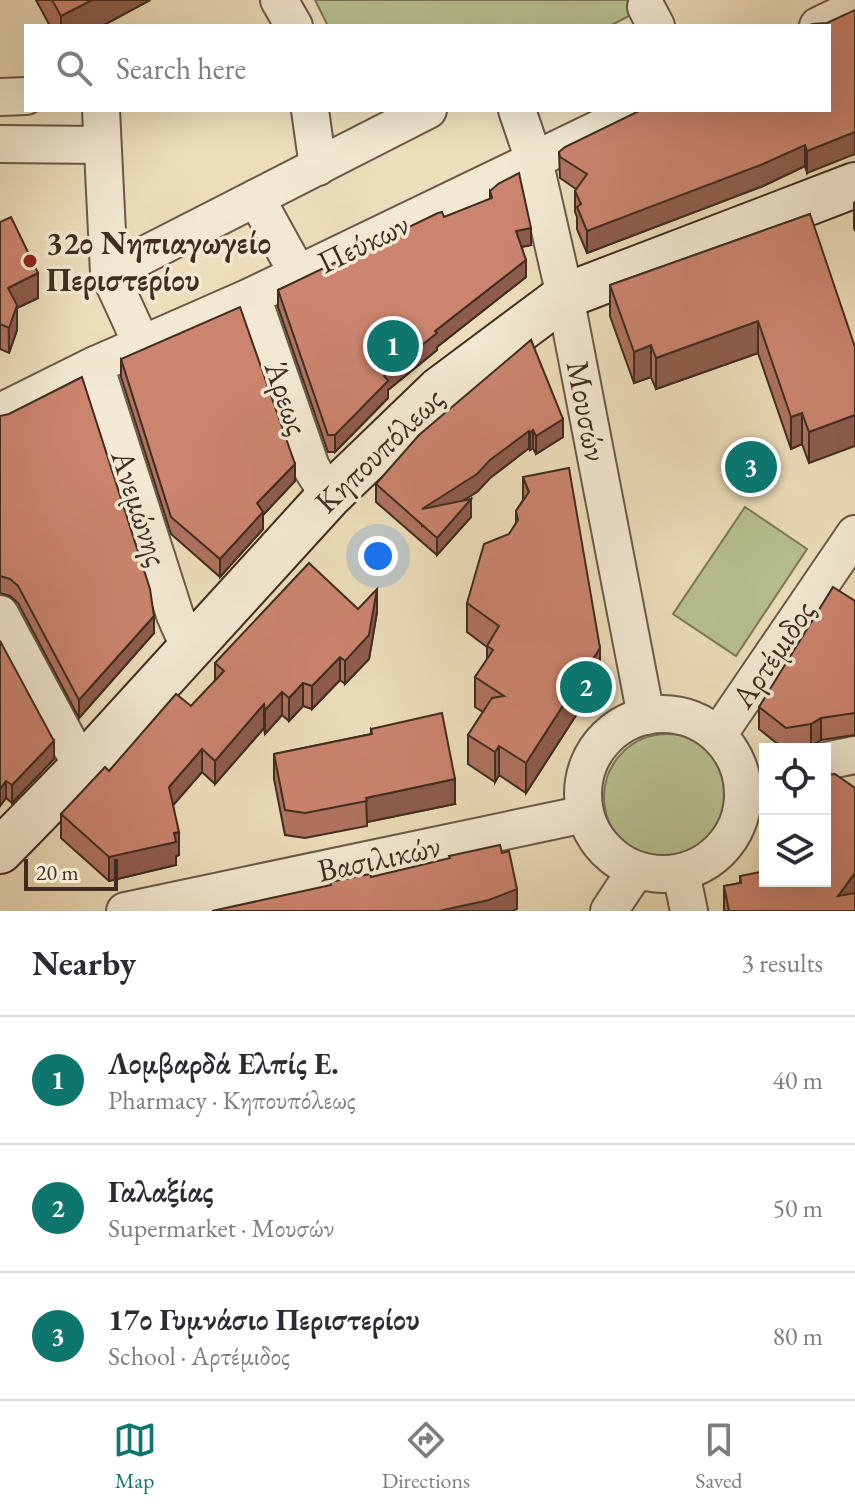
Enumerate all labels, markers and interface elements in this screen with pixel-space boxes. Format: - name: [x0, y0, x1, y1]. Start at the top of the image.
- search box: [24, 24, 831, 112]
- icon: search: [52, 46, 96, 90]
- text: Search here: [116, 49, 246, 88]
- street label: Πεύκων: [310, 203, 416, 283]
- place label: 32ο Νηπιαγωγείο Περιστερίου: [46, 222, 271, 301]
- marker: 32ο Νηπιαγωγείο Περιστερίου: [21, 252, 39, 270]
- pin: 1: [367, 316, 419, 376]
- street label: Άρεως: [255, 355, 319, 441]
- street label: Μουσών: [557, 357, 617, 465]
- street label: Κηπουπόλεως: [305, 378, 453, 522]
- pin: 3: [725, 437, 777, 497]
- street label: Ανεμώνης: [101, 444, 178, 571]
- your location: [358, 536, 398, 576]
- street label: Αρτέμιδος: [721, 592, 824, 717]
- pin: 2: [560, 657, 612, 717]
- map controls: [759, 743, 831, 887]
- button: locate: [759, 743, 831, 815]
- button: layers: [759, 815, 831, 887]
- street label: Βασιλικών: [314, 824, 444, 892]
- scale bar: [24, 855, 118, 891]
- text: 20 m: [36, 858, 79, 887]
- text: Nearby: [32, 941, 136, 985]
- text: 3 results: [742, 946, 823, 980]
- text: Λομβαρδά Ελπίς Ε.: [108, 1044, 339, 1083]
- text: 1: [51, 1063, 65, 1097]
- text: 40 m: [773, 1063, 823, 1097]
- text: Pharmacy · Κηπουπόλεως: [108, 1083, 356, 1117]
- text: Γαλαξίας: [108, 1172, 213, 1211]
- text: 2: [51, 1191, 65, 1225]
- text: 50 m: [773, 1191, 823, 1225]
- text: Supermarket · Μουσών: [108, 1211, 334, 1245]
- text: 17ο Γυμνάσιο Περιστερίου: [108, 1300, 420, 1339]
- text: 3: [51, 1319, 65, 1353]
- text: 80 m: [773, 1319, 823, 1353]
- text: School · Αρτέμιδος: [108, 1339, 290, 1373]
- tab: Map: [113, 1418, 157, 1495]
- tab: Directions: [382, 1418, 470, 1495]
- tab: Saved: [695, 1418, 742, 1495]

